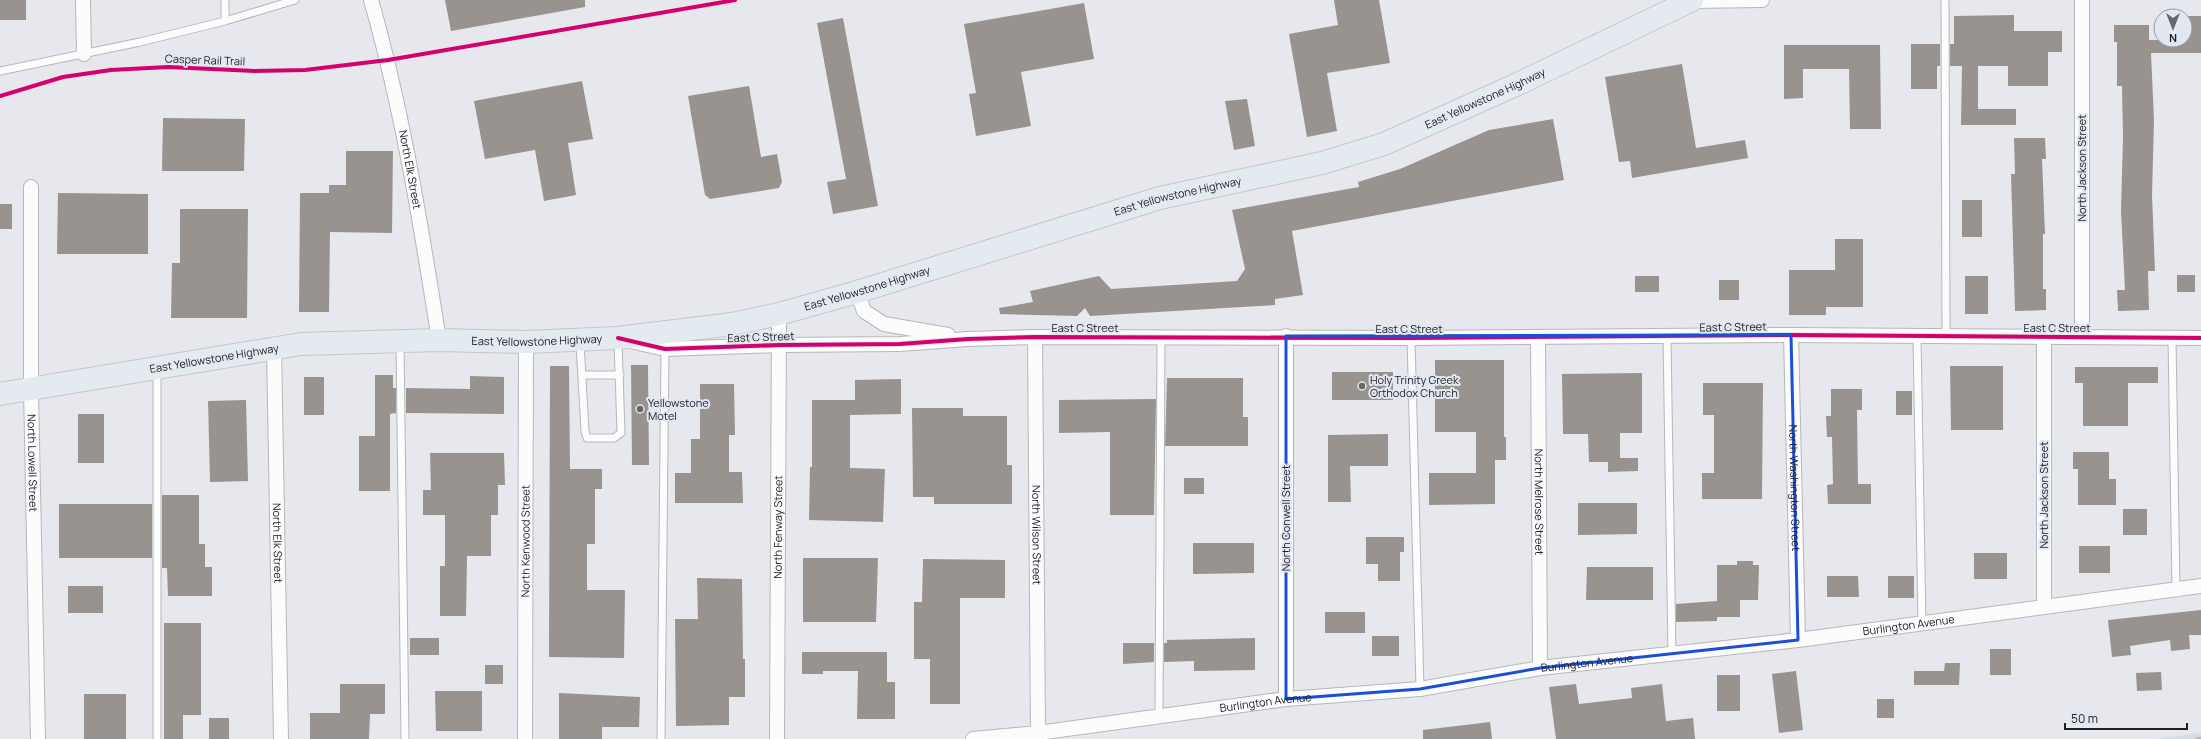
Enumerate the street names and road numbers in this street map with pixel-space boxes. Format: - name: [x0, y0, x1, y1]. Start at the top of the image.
- street label: Casper Rail Trail: [165, 51, 245, 68]
- street label: East Yellowstone Highway: [1422, 64, 1548, 132]
- street label: North Jackson Street: [2074, 114, 2089, 222]
- street label: North Elk Street: [396, 129, 425, 210]
- street label: East Yellowstone Highway: [1112, 173, 1243, 219]
- street label: East Yellowstone Highway: [802, 262, 932, 314]
- street label: East C Street: [1699, 318, 1767, 335]
- street label: East C Street: [1051, 320, 1119, 335]
- street label: East C Street: [2023, 320, 2091, 335]
- street label: East C Street: [1375, 321, 1443, 336]
- street label: East C Street: [727, 328, 795, 345]
- street label: East Yellowstone Highway: [471, 331, 603, 349]
- street label: East Yellowstone Highway: [148, 340, 280, 376]
- street label: North Lowell Street: [25, 414, 41, 512]
- street label: North Washington Street: [1786, 424, 1804, 552]
- street label: North Jackson Street: [2036, 441, 2051, 549]
- street label: North Melrose Street: [1532, 449, 1547, 555]
- street label: North Conwell Street: [1278, 465, 1293, 571]
- street label: North Fenway Street: [770, 475, 785, 579]
- street label: North Kenwood Street: [517, 485, 533, 597]
- street label: North Wilson Street: [1029, 485, 1045, 585]
- street label: North Elk Street: [270, 503, 286, 583]
- street label: Burlington Avenue: [1862, 611, 1956, 638]
- street label: Burlington Avenue: [1540, 650, 1634, 675]
- street label: Burlington Avenue: [1219, 689, 1313, 715]

